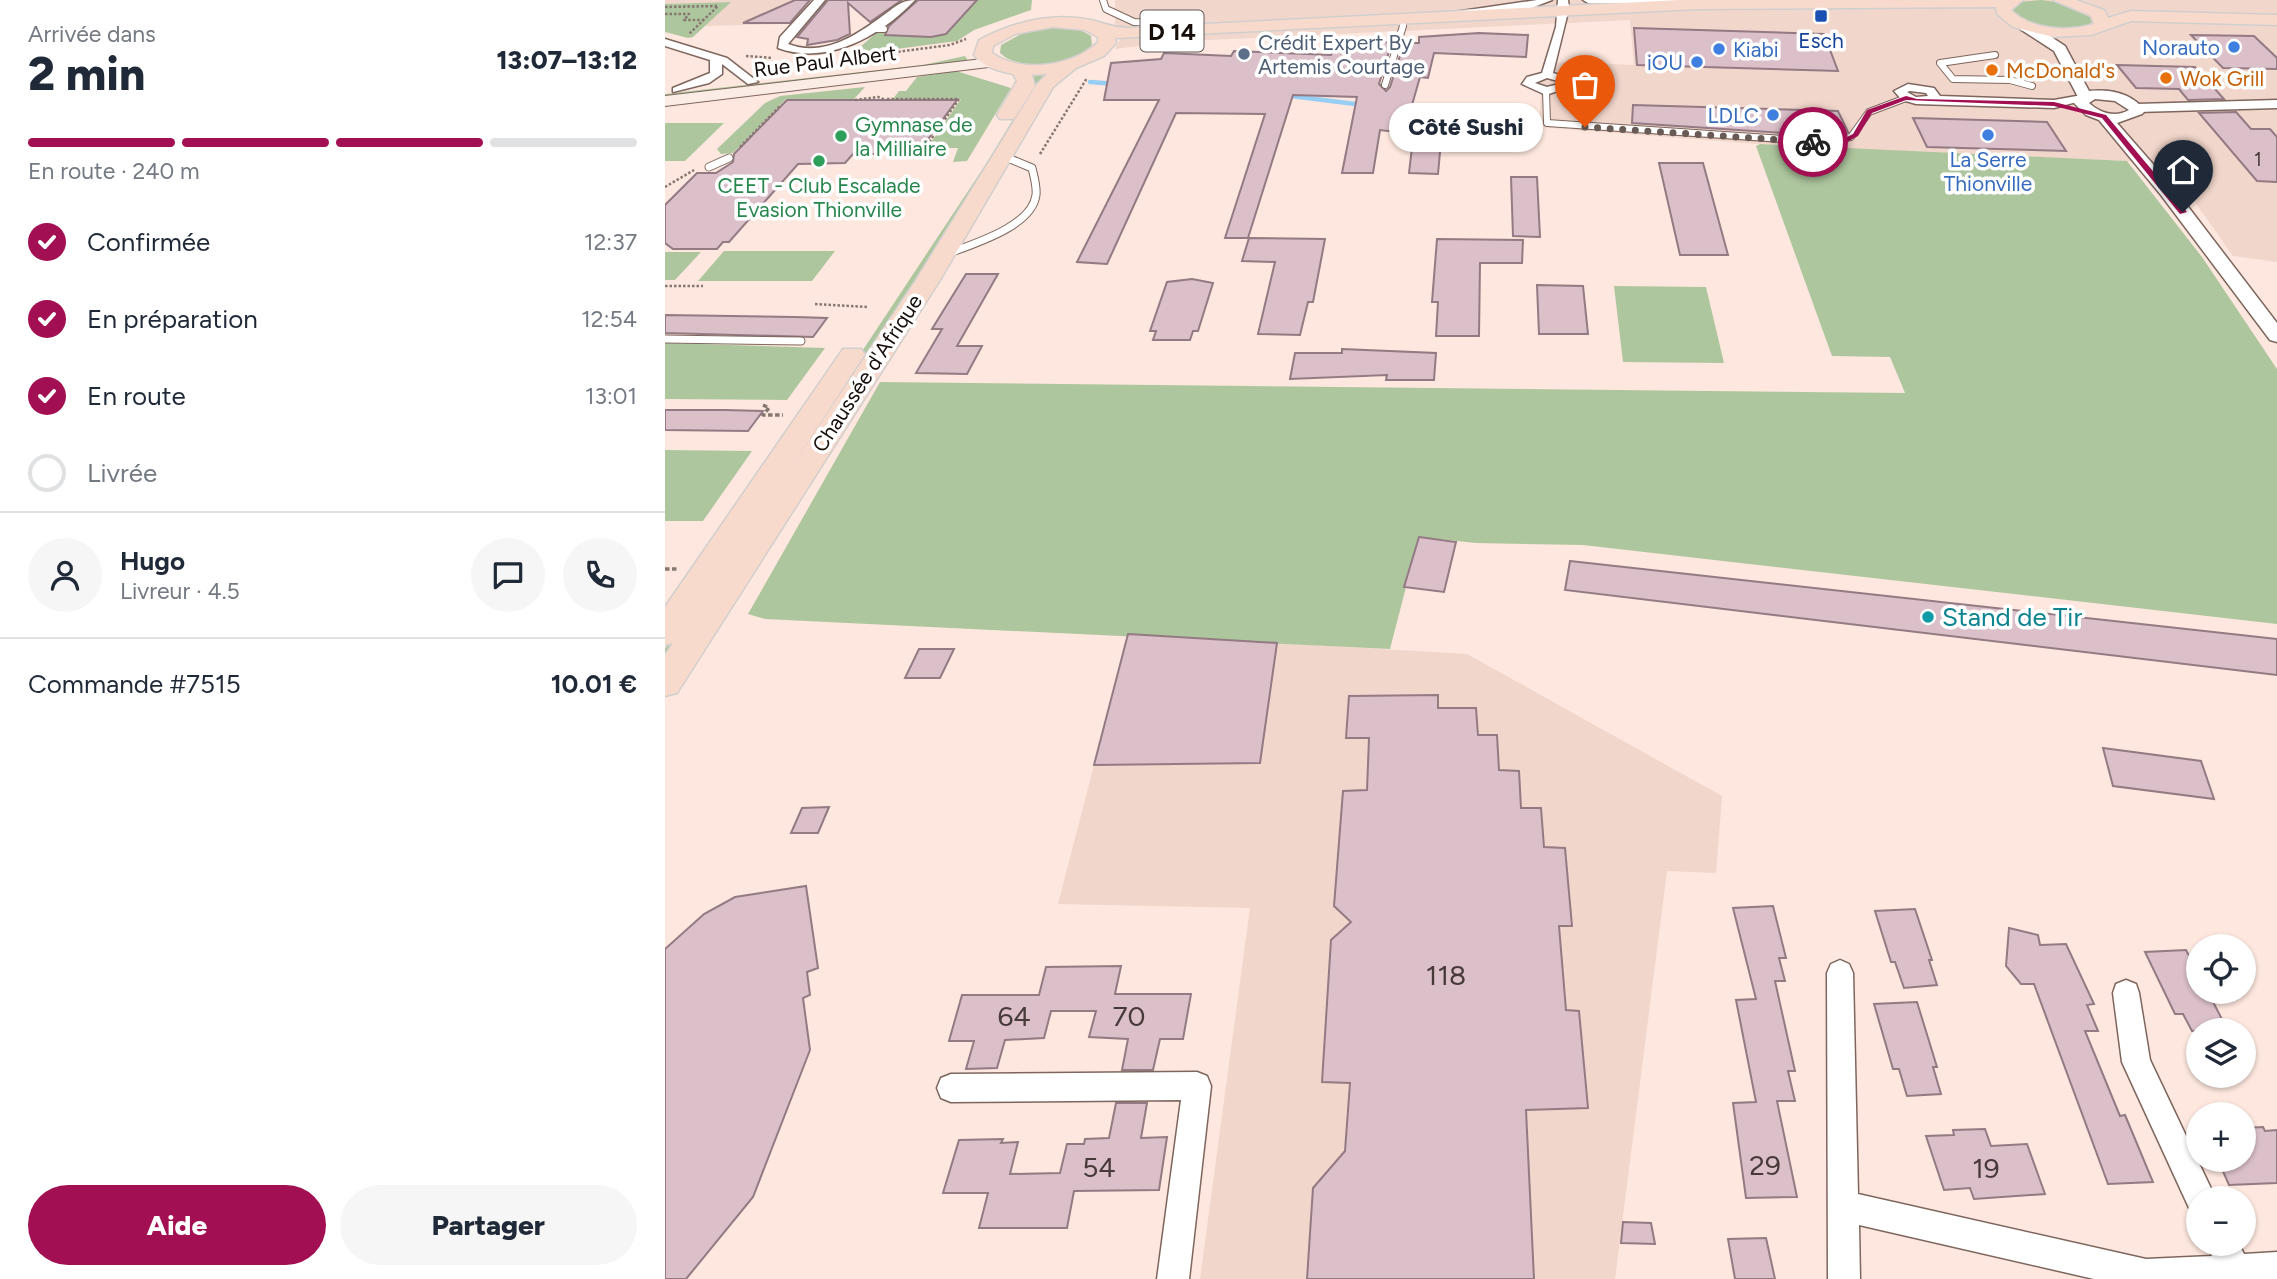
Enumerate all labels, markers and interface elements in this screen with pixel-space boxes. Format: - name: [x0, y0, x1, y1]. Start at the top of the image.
- marker: Esch: [1813, 8, 1829, 24]
- road number: D 14: [1141, 11, 1203, 52]
- text: Arrivée dans: [28, 20, 156, 48]
- place label: Esch: [1798, 28, 1844, 53]
- place label: Crédit Expert By Artemis Courtage: [1258, 30, 1425, 79]
- place label: Norauto: [2142, 35, 2220, 60]
- place label: Kiabi: [1733, 37, 1779, 62]
- marker: Norauto: [2226, 39, 2242, 55]
- street label: Rue Paul Albert: [752, 40, 898, 82]
- marker: Kiabi: [1711, 41, 1727, 57]
- text: 13:07–13:12: [497, 44, 637, 76]
- text: 2 min: [28, 46, 145, 102]
- marker: Crédit Expert By Artemis Courtage: [1236, 46, 1252, 62]
- place label: iOU: [1647, 50, 1683, 75]
- marker: iOU: [1689, 54, 1705, 70]
- pin: [1555, 55, 1615, 127]
- place label: McDonald's: [2006, 58, 2115, 83]
- marker: McDonald's: [1984, 62, 2000, 78]
- icon: bag: [1566, 66, 1604, 104]
- place label: Wok Grill: [2180, 66, 2264, 91]
- marker: Wok Grill: [2158, 70, 2174, 86]
- callout: Côté Sushi: [1389, 102, 1543, 152]
- place label: LDLC: [1708, 103, 1759, 128]
- marker: LDLC: [1765, 107, 1781, 123]
- courier: [1778, 107, 1848, 177]
- place label: Gymnase de la Milliaire: [855, 112, 973, 161]
- text: Côté Sushi: [1408, 113, 1524, 141]
- icon: bike: [1794, 123, 1832, 161]
- marker: La Serre Thionville: [1980, 127, 1996, 143]
- marker: Gymnase de la Milliaire: [833, 128, 849, 144]
- pin: [2153, 140, 2213, 212]
- place label: La Serre Thionville: [1944, 147, 2032, 196]
- house number: 1: [2254, 148, 2262, 171]
- icon: home: [2164, 151, 2202, 189]
- marker: CEET - Club Escalade Evasion Thionville: [811, 153, 827, 169]
- text: En route · 240 m: [28, 157, 200, 185]
- place label: CEET - Club Escalade Evasion Thionville: [717, 173, 921, 222]
- icon: check: [28, 223, 66, 261]
- text: Confirmée: [87, 226, 210, 258]
- text: 12:37: [584, 228, 637, 256]
- street label: Chaussée d'Afrique: [807, 290, 927, 456]
- icon: check: [28, 300, 66, 338]
- text: En préparation: [87, 303, 258, 335]
- text: 12:54: [581, 305, 637, 333]
- icon: check: [28, 377, 66, 415]
- text: En route: [87, 380, 186, 412]
- text: 13:01: [585, 382, 637, 410]
- text: Livrée: [87, 457, 157, 489]
- button: person: [28, 538, 102, 612]
- button: chat: [471, 538, 545, 612]
- button: phone: [563, 538, 637, 612]
- text: Hugo: [120, 545, 185, 577]
- text: Livreur · 4.5: [120, 577, 240, 605]
- place label: Stand de Tir: [1942, 601, 2082, 633]
- marker: Stand de Tir: [1920, 609, 1936, 625]
- text: Commande #7515: [28, 668, 241, 700]
- text: 10.01 €: [551, 668, 637, 700]
- map controls: [2186, 934, 2256, 1256]
- button: locate: [2186, 934, 2256, 1004]
- house number: 118: [1426, 958, 1466, 992]
- house number: 64: [997, 999, 1031, 1033]
- house number: 70: [1113, 999, 1145, 1033]
- button: layers: [2186, 1018, 2256, 1088]
- button: +: [2186, 1102, 2256, 1172]
- house number: 29: [1749, 1148, 1781, 1182]
- house number: 54: [1082, 1150, 1116, 1184]
- house number: 19: [1972, 1151, 2000, 1185]
- button: Aide: [28, 1185, 326, 1265]
- button: Partager: [340, 1185, 637, 1265]
- button: −: [2186, 1186, 2256, 1256]

